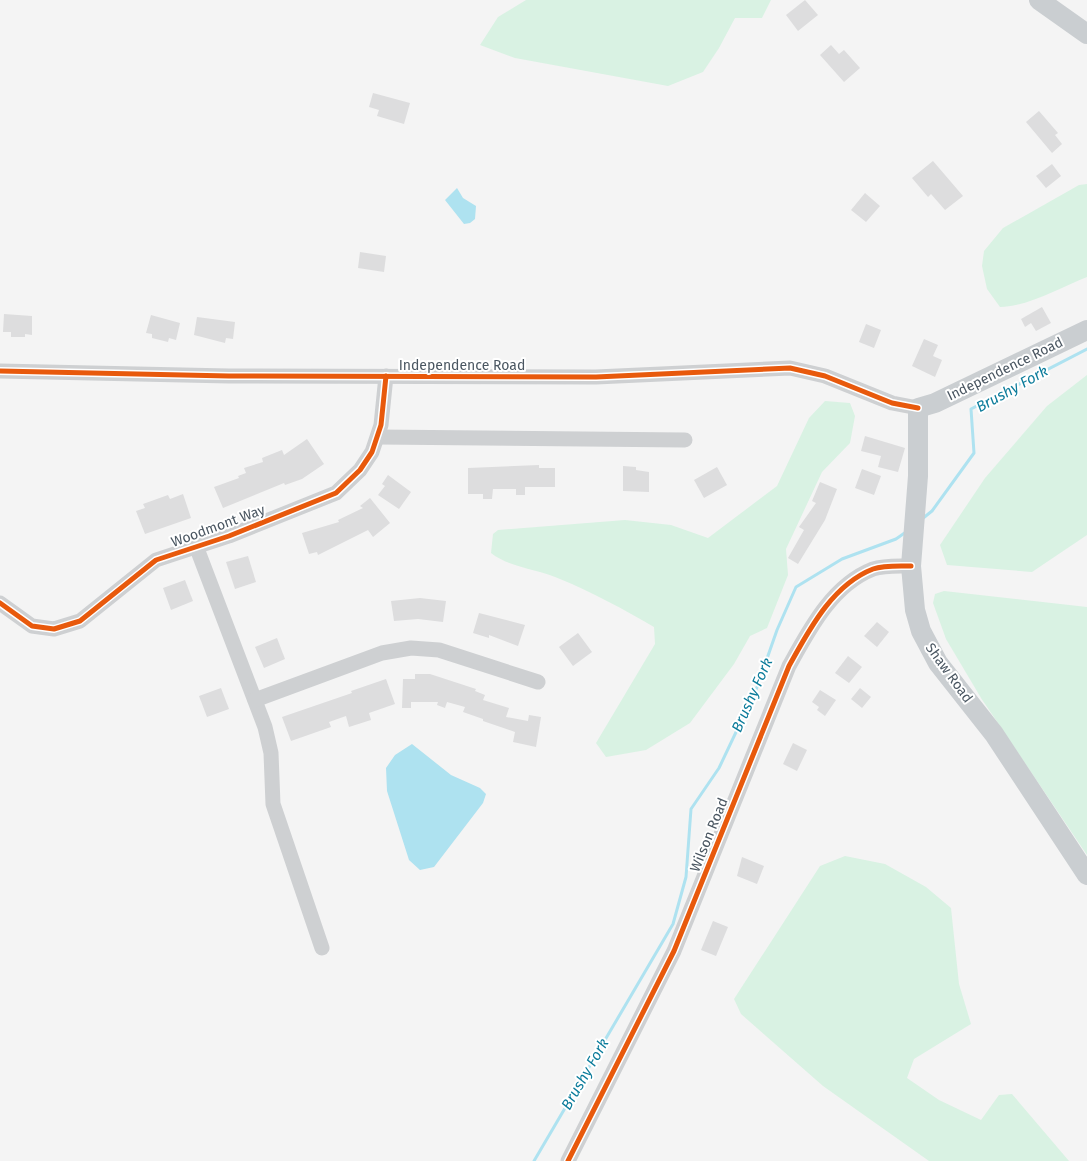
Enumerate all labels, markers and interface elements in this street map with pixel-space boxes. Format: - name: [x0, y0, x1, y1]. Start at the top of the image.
- street label: Independence Road: [944, 334, 1066, 404]
- street label: Independence Road: [399, 357, 525, 374]
- water label: Brushy Fork: [973, 362, 1051, 416]
- street label: Woodmont Way: [169, 501, 267, 551]
- street label: Shaw Road: [922, 640, 976, 706]
- water label: Brushy Fork: [728, 655, 776, 735]
- street label: Wilson Road: [686, 795, 732, 875]
- water label: Brushy Fork: [557, 1035, 613, 1113]

